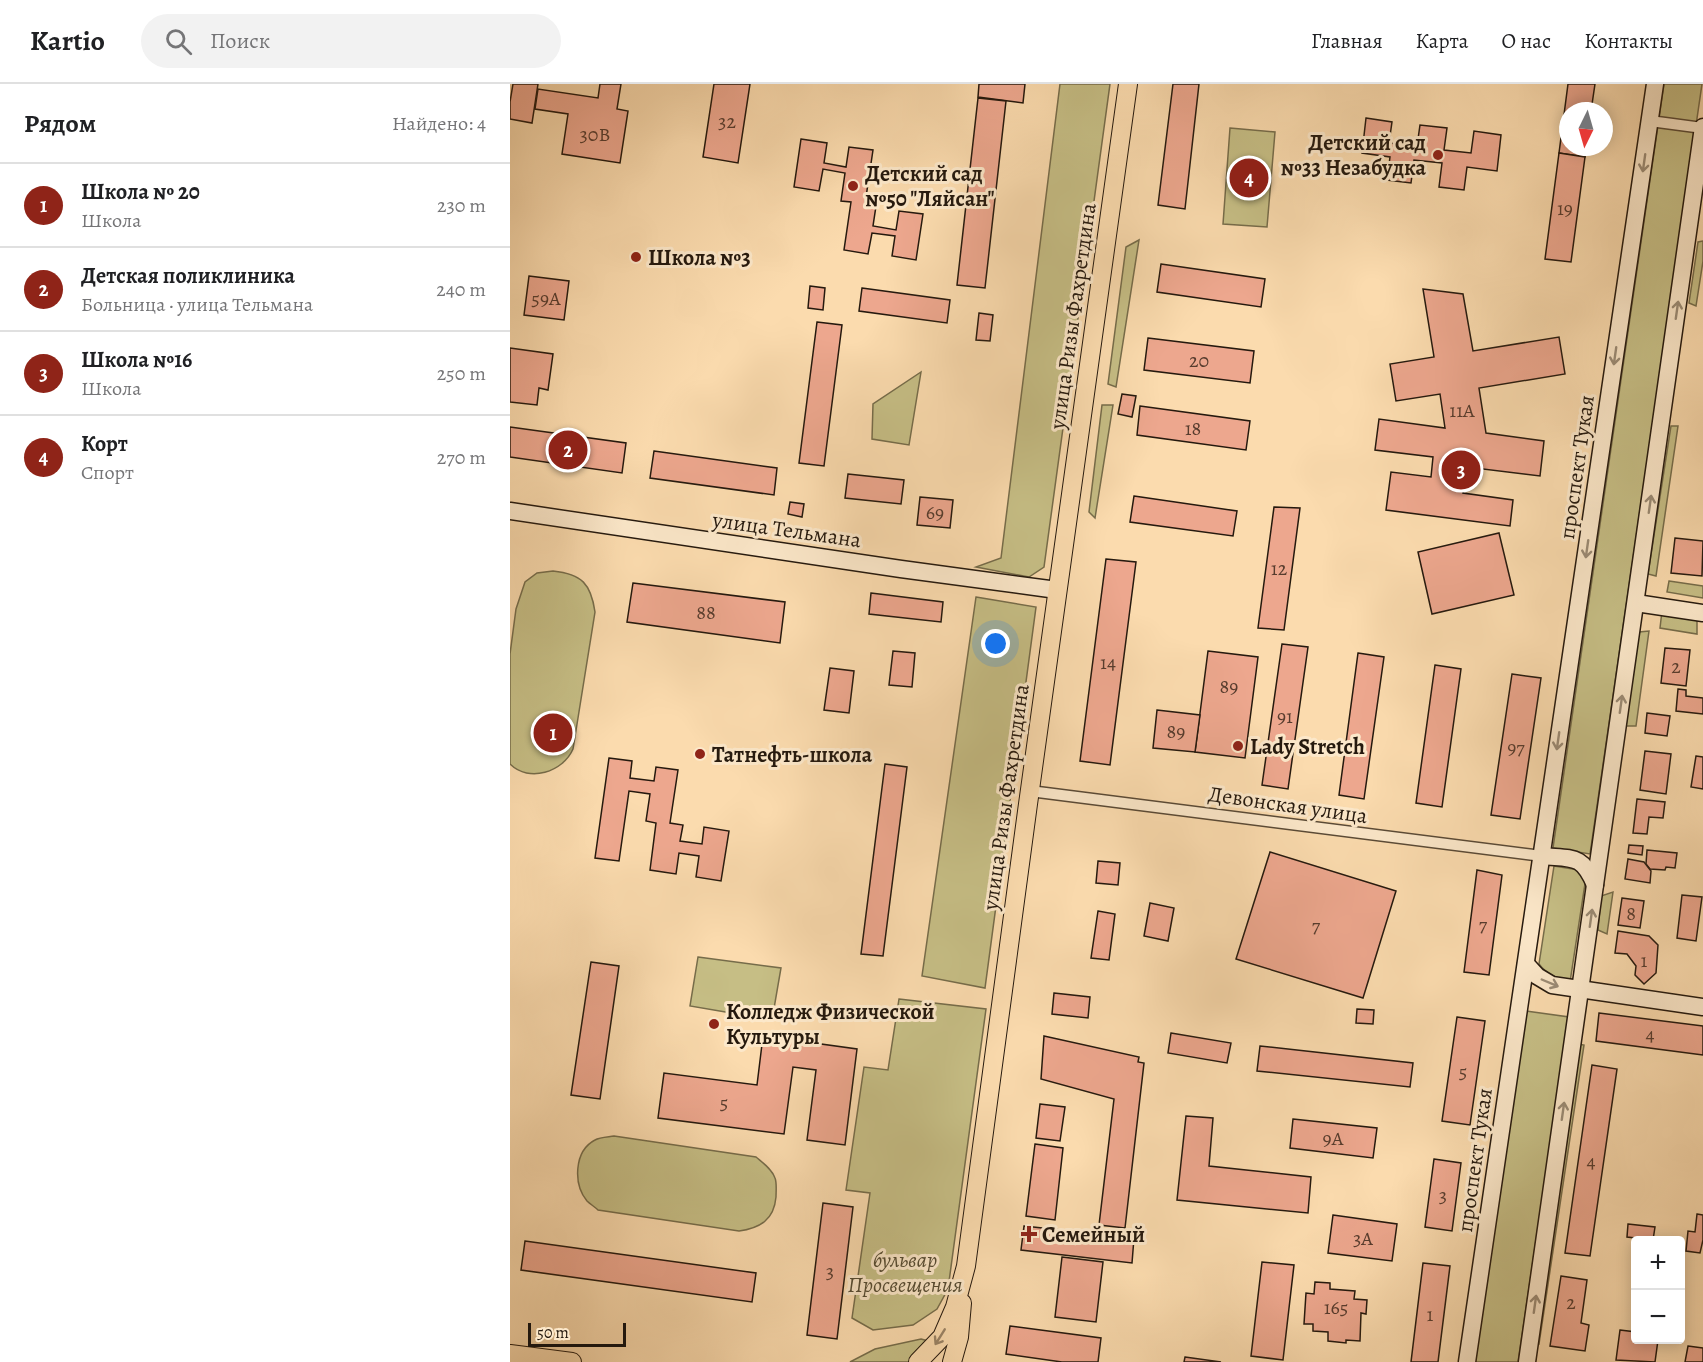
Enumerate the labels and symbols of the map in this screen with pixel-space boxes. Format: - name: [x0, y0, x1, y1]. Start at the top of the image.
- north arrow: [1559, 102, 1613, 156]
- house number: 32: [718, 108, 736, 135]
- house number: 30В: [580, 121, 610, 148]
- place label: Детский сад №33 Незабудка: [1281, 128, 1427, 183]
- marker: Детский сад №33 Незабудка: [1431, 148, 1445, 162]
- one-way arrow: [1638, 152, 1649, 172]
- pin: 4: [1230, 156, 1268, 200]
- place label: Детский сад №50 "Ляйсан": [865, 159, 994, 214]
- marker: Детский сад №50 "Ляйсан": [846, 179, 860, 193]
- house number: 19: [1557, 195, 1573, 222]
- street label: улица Ризы Фахретдина: [1042, 200, 1104, 432]
- place label: Школа №3: [648, 243, 751, 273]
- marker: Школа №3: [629, 250, 643, 264]
- house number: 59А: [531, 285, 561, 312]
- one-way arrow: [1672, 301, 1683, 321]
- one-way arrow: [1610, 345, 1621, 365]
- house number: 20: [1189, 347, 1209, 374]
- street label: проспект Тукая: [1552, 393, 1602, 541]
- house number: 11А: [1449, 397, 1475, 424]
- house number: 18: [1185, 415, 1201, 442]
- pin: 2: [548, 428, 588, 472]
- pin: 3: [1442, 448, 1480, 492]
- one-way arrow: [1645, 494, 1656, 514]
- house number: 69: [926, 499, 944, 526]
- street label: улица Тельмана: [710, 505, 864, 555]
- one-way arrow: [1581, 538, 1592, 558]
- house number: 12: [1271, 555, 1288, 582]
- house number: 88: [696, 599, 716, 626]
- your location: [981, 629, 1010, 658]
- house number: 14: [1100, 649, 1116, 676]
- house number: 2: [1671, 653, 1681, 680]
- house number: 89: [1220, 673, 1238, 700]
- street label: улица Ризы Фахретдина: [975, 681, 1037, 913]
- one-way arrow: [1616, 695, 1627, 715]
- house number: 91: [1277, 703, 1293, 730]
- pin: 1: [534, 710, 573, 756]
- house number: 89: [1167, 718, 1185, 745]
- one-way arrow: [1553, 731, 1564, 751]
- place label: Lady Stretch: [1250, 732, 1365, 762]
- house number: 97: [1507, 734, 1525, 761]
- marker: Lady Stretch: [1231, 739, 1245, 753]
- place label: Татнефть-школа: [712, 740, 873, 770]
- marker: Татнефть-школа: [693, 747, 707, 761]
- street label: Девонская улица: [1206, 779, 1370, 831]
- house number: 8: [1626, 900, 1636, 927]
- one-way arrow: [1585, 909, 1596, 928]
- house number: 7: [1479, 911, 1488, 938]
- house number: 7: [1312, 912, 1321, 939]
- house number: 1: [1641, 947, 1648, 974]
- one-way arrow: [1541, 978, 1559, 989]
- place label: Колледж Физической Культуры: [726, 997, 935, 1052]
- marker: Колледж Физической Культуры: [707, 1017, 721, 1031]
- house number: 4: [1645, 1021, 1655, 1048]
- house number: 5: [1459, 1058, 1467, 1085]
- street label: проспект Тукая: [1450, 1086, 1500, 1234]
- house number: 5: [720, 1089, 728, 1116]
- one-way arrow: [1558, 1102, 1569, 1121]
- house number: 9А: [1323, 1125, 1344, 1152]
- house number: 4: [1586, 1148, 1596, 1175]
- house number: 3: [1439, 1182, 1447, 1209]
- place label: Семейный: [1042, 1220, 1145, 1250]
- marker: Семейный: [1020, 1225, 1038, 1243]
- house number: 3А: [1353, 1225, 1373, 1252]
- park label: бульвар Просвещения: [847, 1245, 963, 1300]
- house number: 3: [826, 1258, 834, 1285]
- house number: 2: [1566, 1289, 1576, 1316]
- house number: 165: [1324, 1294, 1348, 1321]
- one-way arrow: [1530, 1295, 1541, 1314]
- house number: 1: [1427, 1301, 1434, 1328]
- scale bar: [528, 1320, 626, 1348]
- one-way arrow: [934, 1328, 947, 1345]

